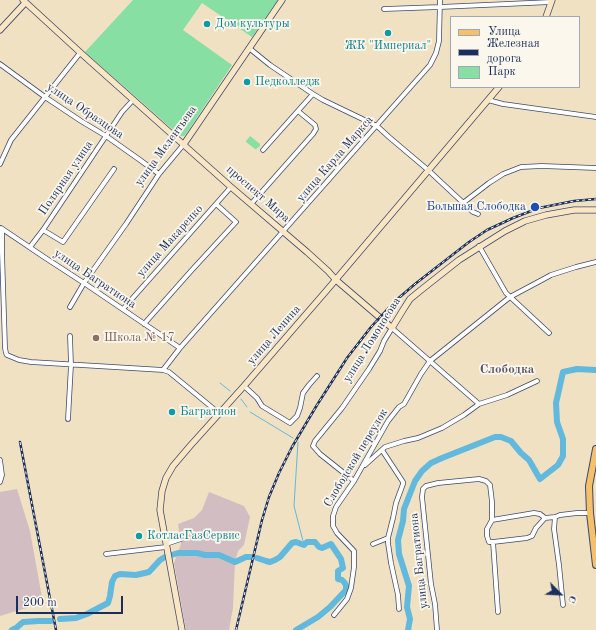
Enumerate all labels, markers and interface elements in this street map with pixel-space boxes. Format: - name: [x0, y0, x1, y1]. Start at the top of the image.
- legend: [450, 16, 580, 88]
- place label: Дом культуры: [215, 17, 290, 31]
- marker: Дом культуры: [202, 19, 212, 29]
- text: Улица: [488, 26, 521, 38]
- marker: ЖК "Империал": [383, 28, 393, 38]
- text: Железная дорога: [487, 38, 540, 65]
- place label: ЖК "Империал": [345, 39, 431, 53]
- text: Парк: [488, 66, 516, 78]
- place label: Педколледж: [255, 75, 320, 89]
- marker: Педколледж: [242, 77, 252, 87]
- street label: улица Образцова: [44, 80, 126, 142]
- street label: улица Мелентьева: [132, 103, 200, 189]
- street label: улица Карла Маркса: [294, 113, 376, 205]
- street label: Полярная улица: [36, 138, 96, 218]
- street label: проспект Мира: [223, 162, 293, 226]
- place label: Большая Слободка: [426, 200, 526, 214]
- marker: Большая Слободка: [529, 201, 541, 213]
- street label: улица Макаренко: [134, 202, 206, 280]
- street label: улица Багратиона: [51, 246, 139, 312]
- street label: улица Ломоносова: [340, 295, 404, 385]
- street label: улица Ленина: [244, 302, 304, 368]
- place label: Школа № 17: [104, 331, 175, 345]
- marker: Школа № 17: [91, 333, 101, 343]
- district label: Слободка: [480, 362, 534, 378]
- place label: Багратион: [180, 405, 236, 419]
- street label: Слободской переулок: [321, 406, 391, 510]
- marker: Багратион: [167, 407, 177, 417]
- street label: улица Багратиона: [407, 512, 431, 610]
- place label: КотласГазСервис: [147, 529, 240, 543]
- marker: КотласГазСервис: [134, 531, 144, 541]
- north arrow: [540, 574, 580, 614]
- scale bar: [18, 588, 125, 614]
- text: С: [565, 594, 578, 605]
- text: 200 m: [23, 597, 57, 609]

